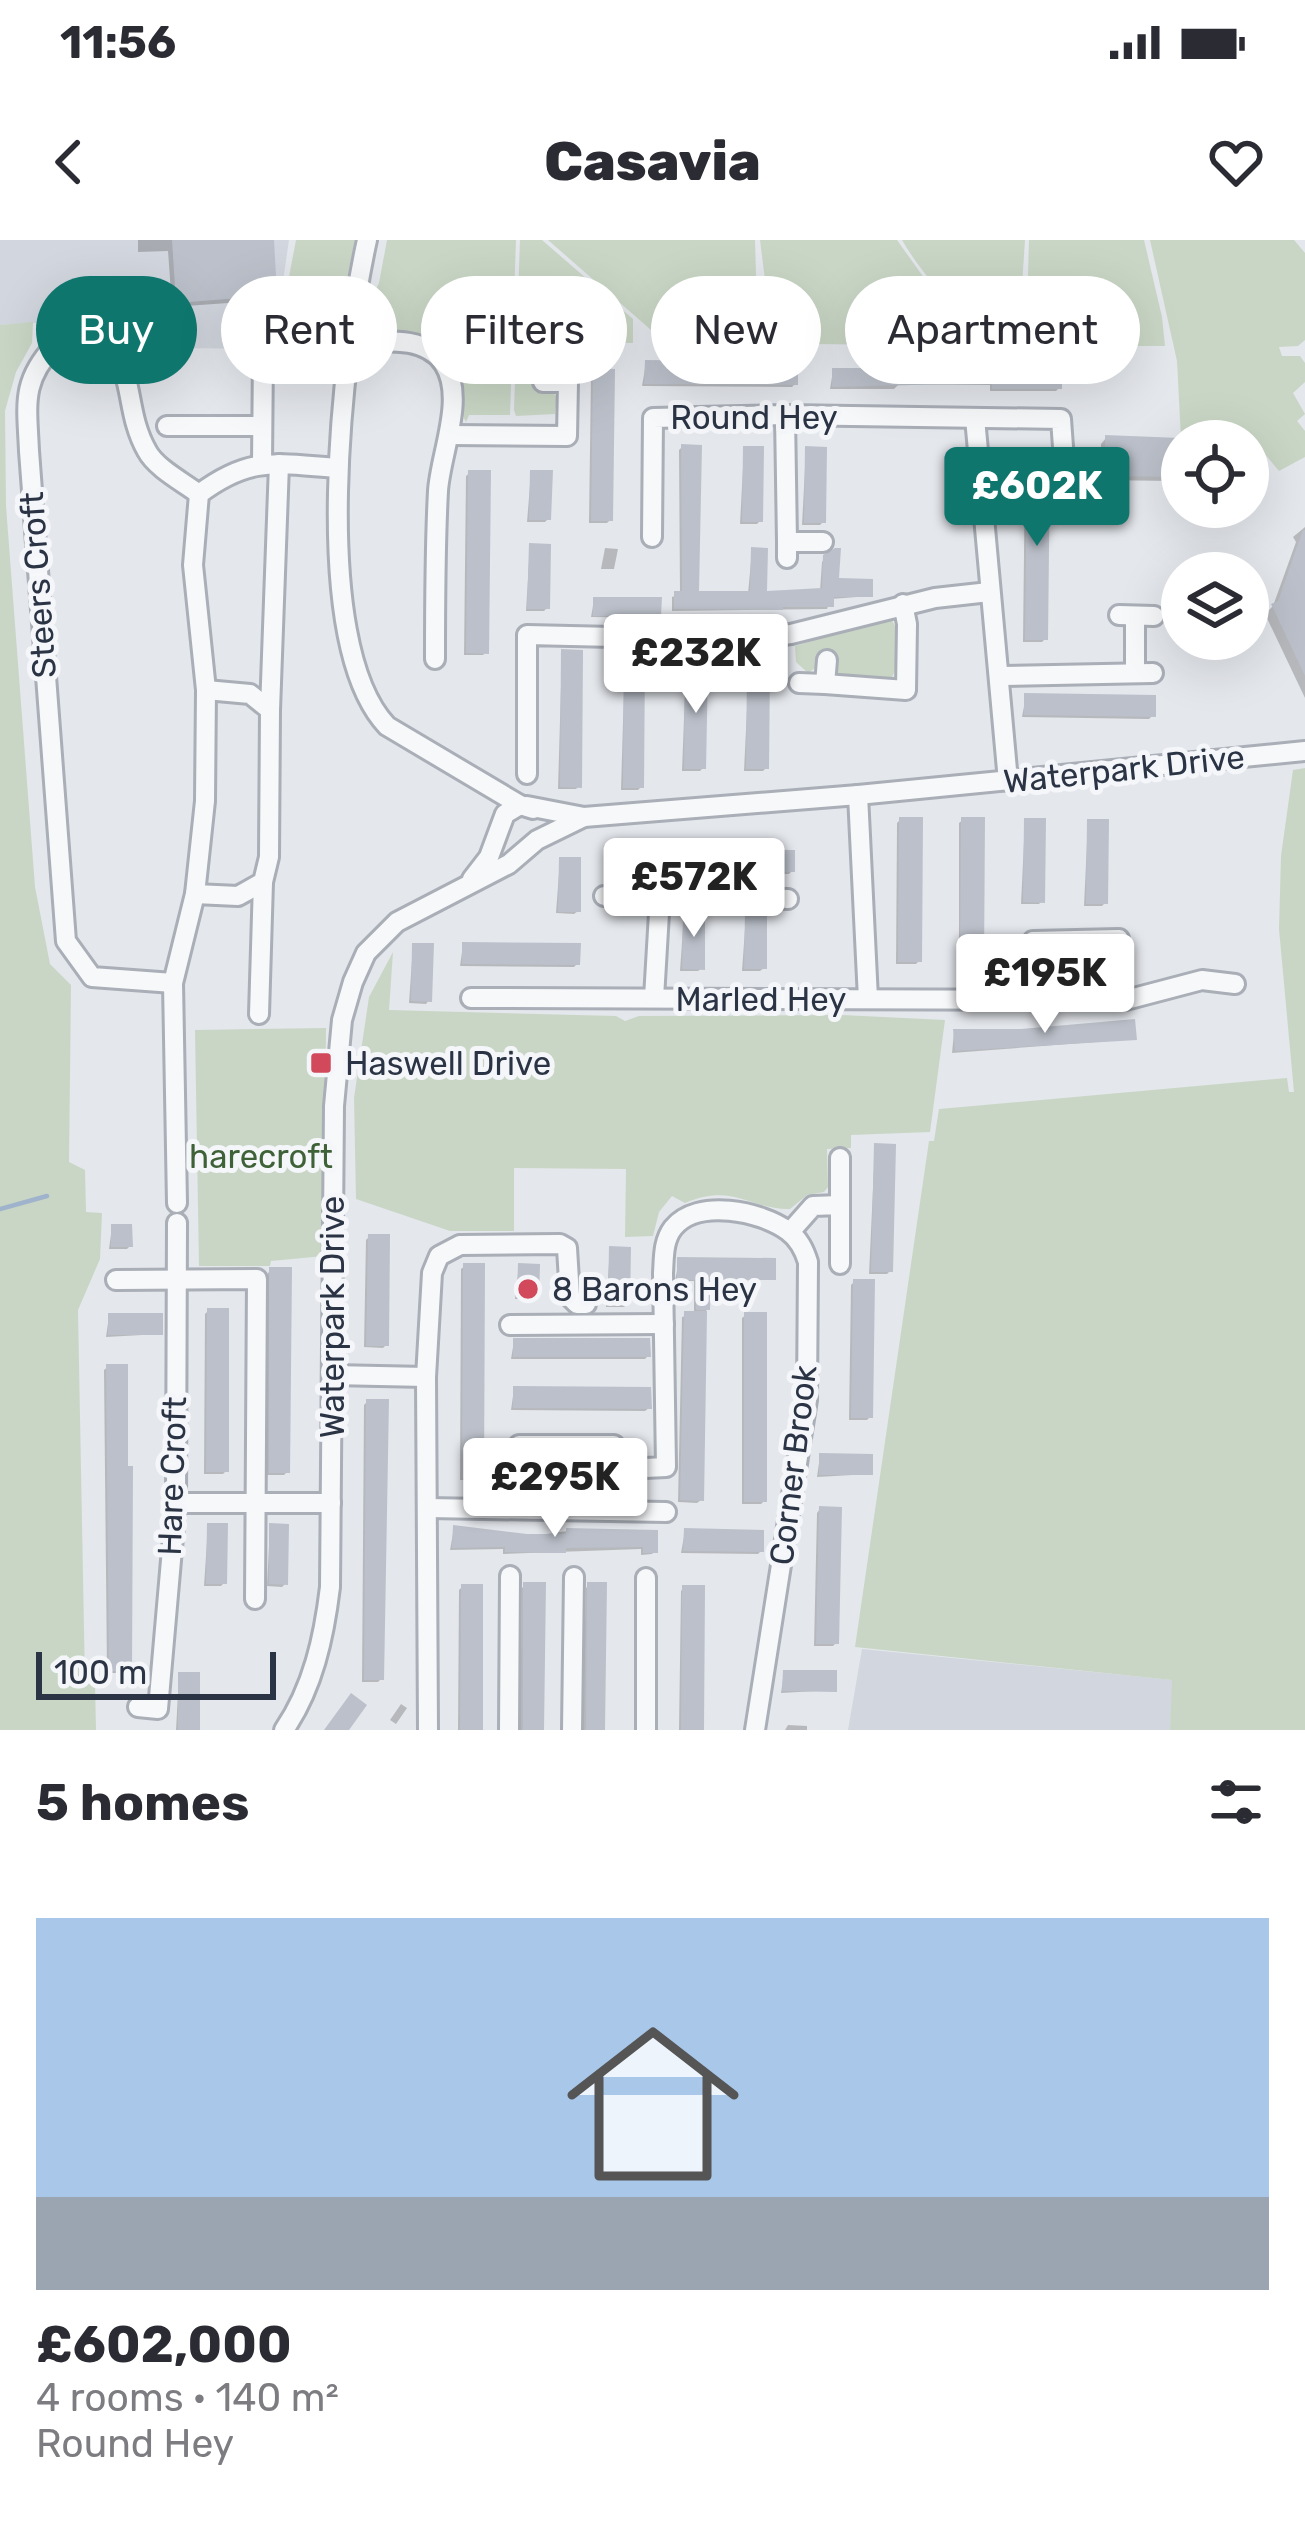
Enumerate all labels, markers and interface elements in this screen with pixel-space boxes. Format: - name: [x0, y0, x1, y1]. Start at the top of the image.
- text: 11:56: [60, 16, 176, 69]
- icon: back: [36, 129, 102, 195]
- icon: heart: [1203, 129, 1269, 195]
- text: Casavia: [544, 130, 761, 194]
- chip: Buy: [36, 276, 197, 384]
- chip: Rent: [221, 276, 397, 384]
- chip: Filters: [421, 276, 627, 384]
- chip: New: [651, 276, 821, 384]
- chip: Apartment: [845, 276, 1140, 384]
- street label: Round Hey: [670, 398, 838, 437]
- map controls: [1161, 420, 1269, 660]
- button: locate: [1161, 420, 1269, 528]
- pin: £602K: [953, 447, 1121, 549]
- text: £602K: [971, 463, 1103, 509]
- street label: Steers Croft: [12, 491, 64, 679]
- button: layers: [1161, 552, 1269, 660]
- pin: £232K: [612, 614, 780, 716]
- text: £232K: [631, 630, 761, 676]
- street label: Waterpark Drive: [1001, 737, 1247, 801]
- pin: £572K: [610, 838, 778, 940]
- text: £572K: [631, 854, 757, 900]
- pin: £195K: [961, 934, 1129, 1036]
- text: £195K: [983, 950, 1107, 996]
- street label: Marled Hey: [676, 980, 846, 1019]
- place label: Haswell Drive: [345, 1044, 551, 1083]
- marker: Haswell Drive: [308, 1050, 334, 1076]
- park label: harecroft: [189, 1137, 333, 1176]
- street label: Waterpark Drive: [313, 1196, 352, 1438]
- place label: 8 Barons Hey: [552, 1270, 757, 1309]
- marker: 8 Barons Hey: [515, 1276, 541, 1302]
- street label: Corner Brook: [761, 1363, 825, 1567]
- street label: Hare Croft: [150, 1396, 194, 1556]
- pin: £295K: [471, 1438, 639, 1540]
- text: £295K: [490, 1454, 620, 1500]
- scale bar: [36, 1646, 276, 1699]
- text: 100 m: [54, 1653, 147, 1692]
- icon: filters: [1203, 1769, 1269, 1835]
- text: 5 homes: [36, 1772, 249, 1833]
- icon: home: [545, 1996, 761, 2212]
- text: £602,000: [36, 2314, 292, 2375]
- text: 4 rooms · 140 m²: [36, 2375, 339, 2421]
- text: Round Hey: [36, 2421, 234, 2467]

